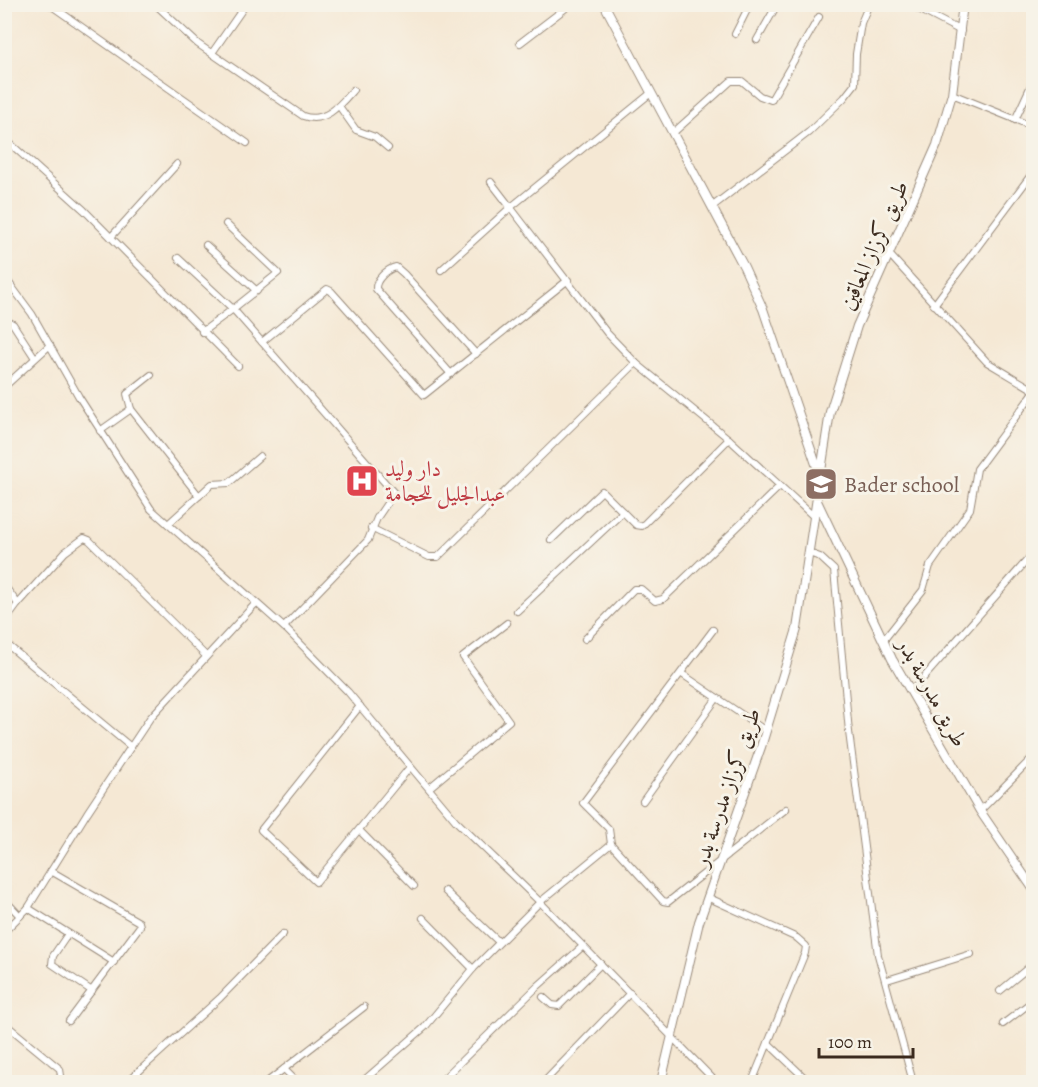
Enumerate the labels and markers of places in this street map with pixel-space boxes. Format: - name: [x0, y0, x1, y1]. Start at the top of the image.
- place label: دار وليد عبدالجليل للحجامة: [385, 454, 506, 509]
- hospital icon: دار وليد عبدالجليل للحجامة: [344, 463, 380, 499]
- school or university icon: Bader school: [803, 466, 839, 502]
- place label: Bader school: [844, 470, 959, 500]

